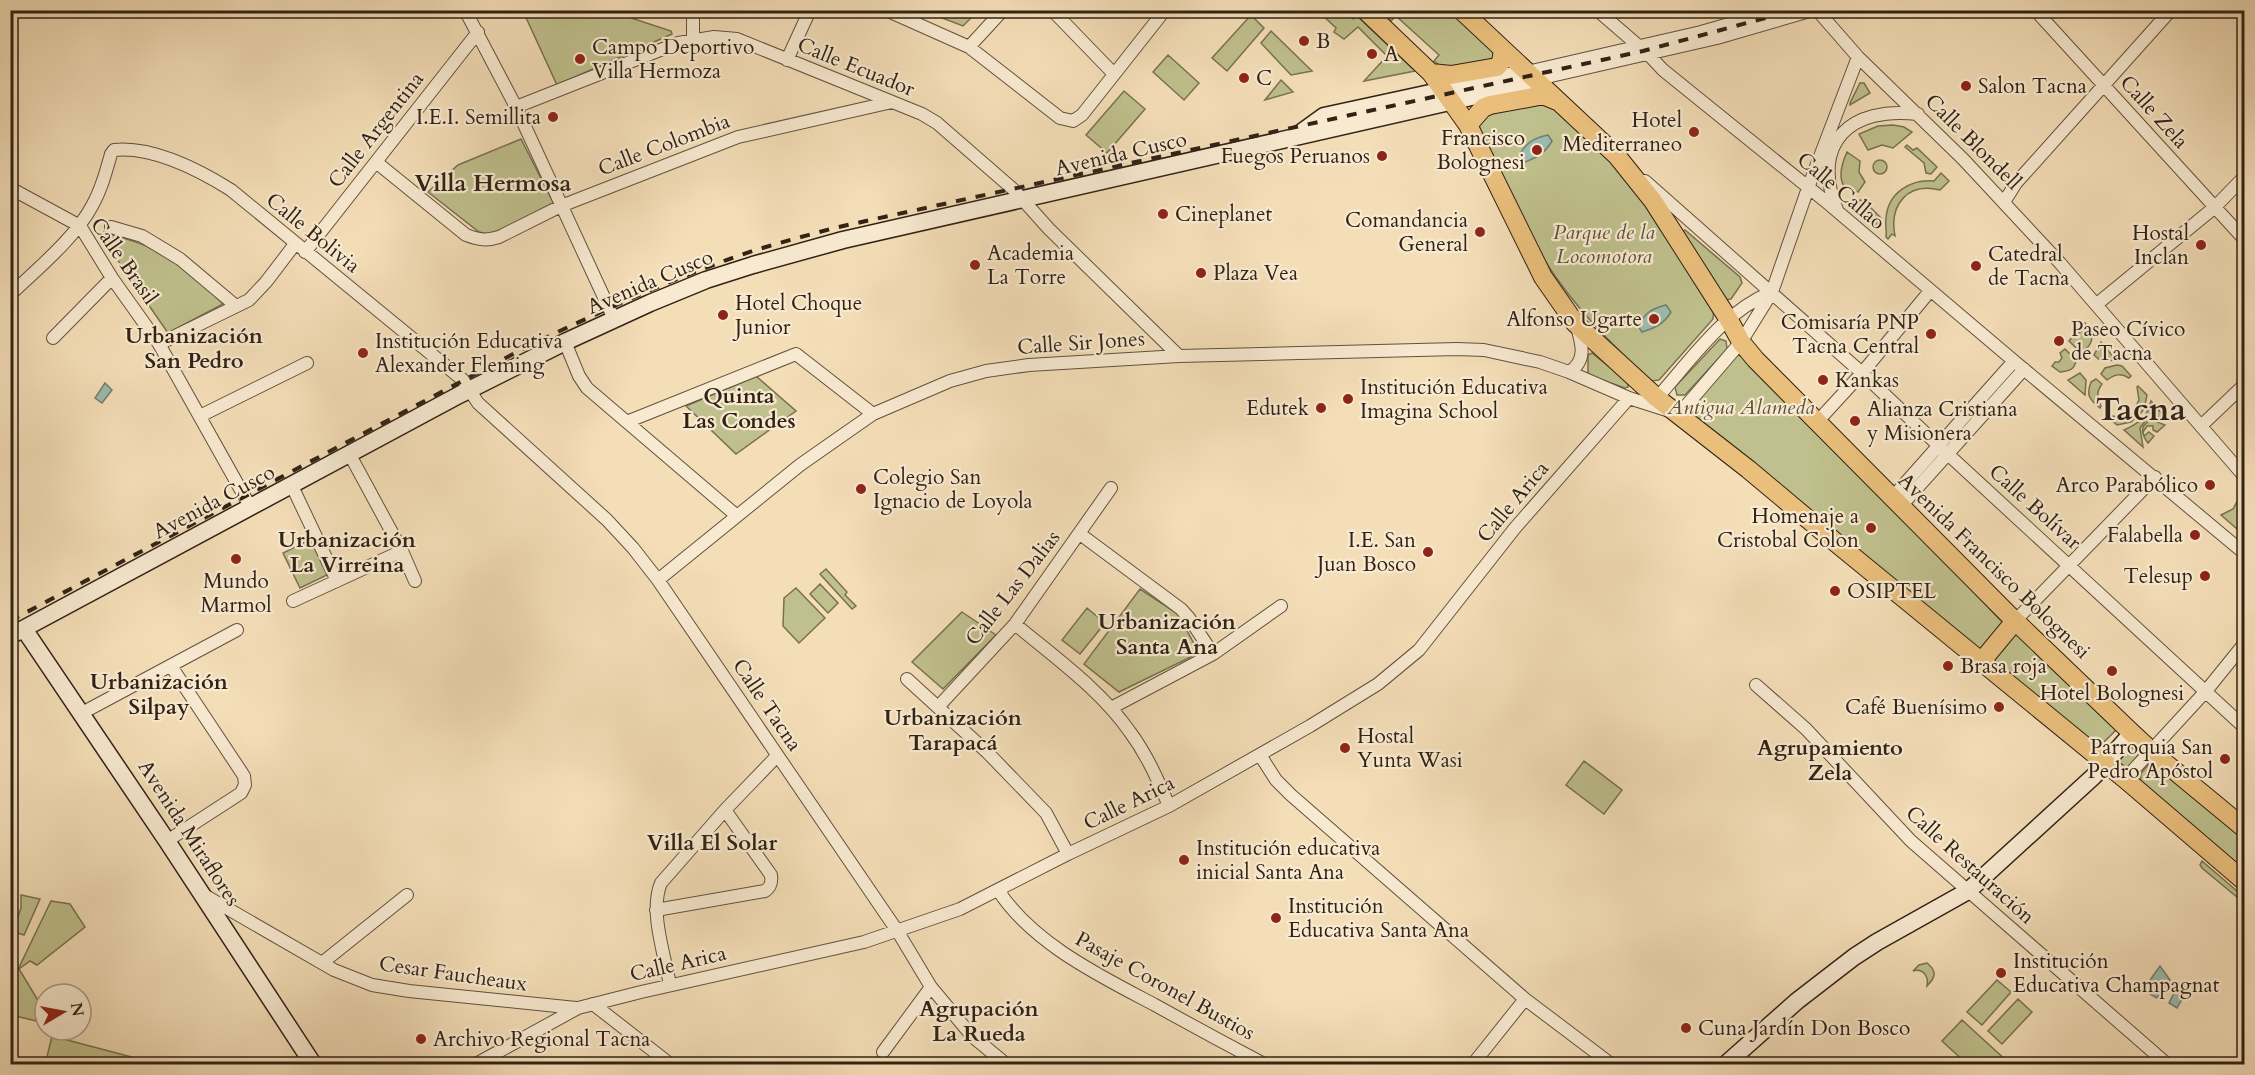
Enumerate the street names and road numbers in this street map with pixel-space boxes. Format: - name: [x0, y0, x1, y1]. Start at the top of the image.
- street label: Calle Ecuador: [793, 30, 919, 104]
- street label: Calle Argentina: [321, 66, 431, 194]
- street label: Calle Zela: [2113, 69, 2195, 155]
- street label: Calle Blondell: [1918, 87, 2028, 197]
- street label: Calle Colombia: [594, 107, 734, 183]
- street label: Avenida Cusco: [1052, 125, 1190, 183]
- street label: Calle Callao: [1791, 145, 1891, 237]
- street label: Calle Bolivia: [260, 186, 366, 280]
- street label: Calle Brasil: [83, 212, 165, 310]
- street label: Avenida Cusco: [582, 242, 718, 322]
- street label: Calle Sir Jones: [1016, 324, 1146, 362]
- street label: Calle Arica: [1470, 455, 1556, 549]
- street label: Avenida Cusco: [148, 458, 280, 546]
- street label: Calle Bolívar: [1982, 458, 2088, 557]
- street label: Avenida Francisco Bolognesi: [1891, 466, 2097, 666]
- street label: Calle Las Dalias: [959, 524, 1067, 652]
- street label: Calle Tacna: [725, 653, 809, 757]
- street label: Avenida Miraflores: [131, 754, 247, 912]
- street label: Calle Arica: [1079, 768, 1179, 838]
- street label: Calle Restauración: [1899, 799, 2041, 931]
- street label: Pasaje Coronel Bustios: [1070, 925, 1260, 1047]
- street label: Calle Arica: [627, 939, 729, 989]
- street label: Cesar Faucheaux: [377, 949, 529, 999]

